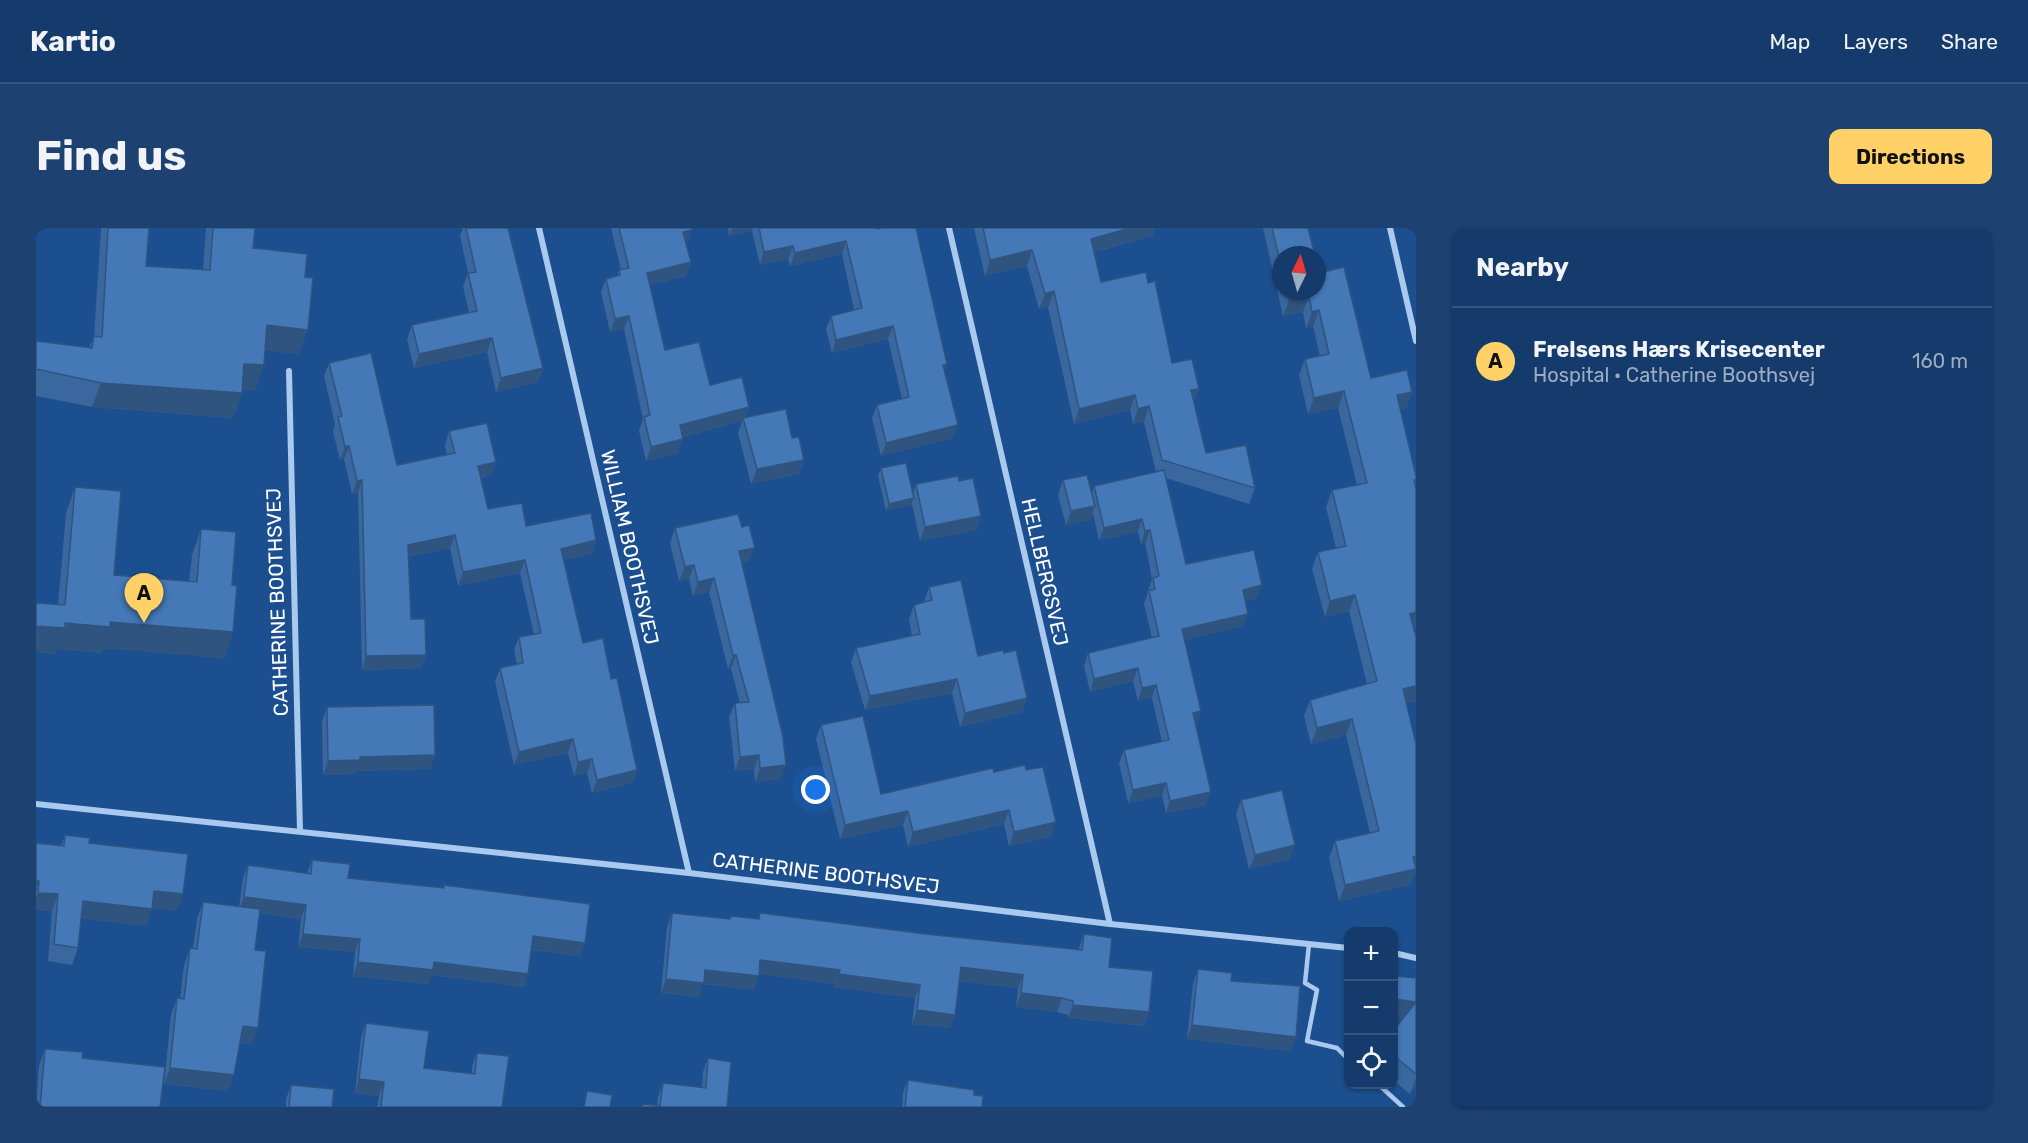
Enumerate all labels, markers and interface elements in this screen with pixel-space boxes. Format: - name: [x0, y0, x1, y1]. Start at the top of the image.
- text: Kartio: [30, 25, 116, 58]
- text: Map: [1769, 29, 1810, 54]
- text: Layers: [1843, 29, 1908, 54]
- text: Share: [1941, 29, 1998, 54]
- button: Directions: [1829, 129, 1992, 184]
- text: Find us: [36, 131, 187, 181]
- north arrow: [1272, 246, 1326, 300]
- text: Nearby: [1476, 252, 1569, 283]
- text: Frelsens Hærs Krisecenter: [1533, 336, 1825, 363]
- text: A: [1488, 349, 1503, 373]
- text: 160 m: [1912, 349, 1968, 373]
- text: Hospital · Catherine Boothsvej: [1533, 363, 1815, 387]
- street label: WILLIAM BOOTHSVEJ: [596, 447, 664, 647]
- street label: CATHERINE BOOTHSVEJ: [261, 487, 293, 717]
- street label: HELLBERGSVEJ: [1016, 496, 1074, 648]
- pin: A: [124, 574, 164, 623]
- your location: [801, 775, 830, 804]
- street label: CATHERINE BOOTHSVEJ: [711, 847, 941, 899]
- map controls: [1344, 927, 1398, 1089]
- button: +: [1344, 927, 1398, 981]
- button: −: [1344, 981, 1398, 1035]
- button: locate: [1344, 1035, 1398, 1089]

